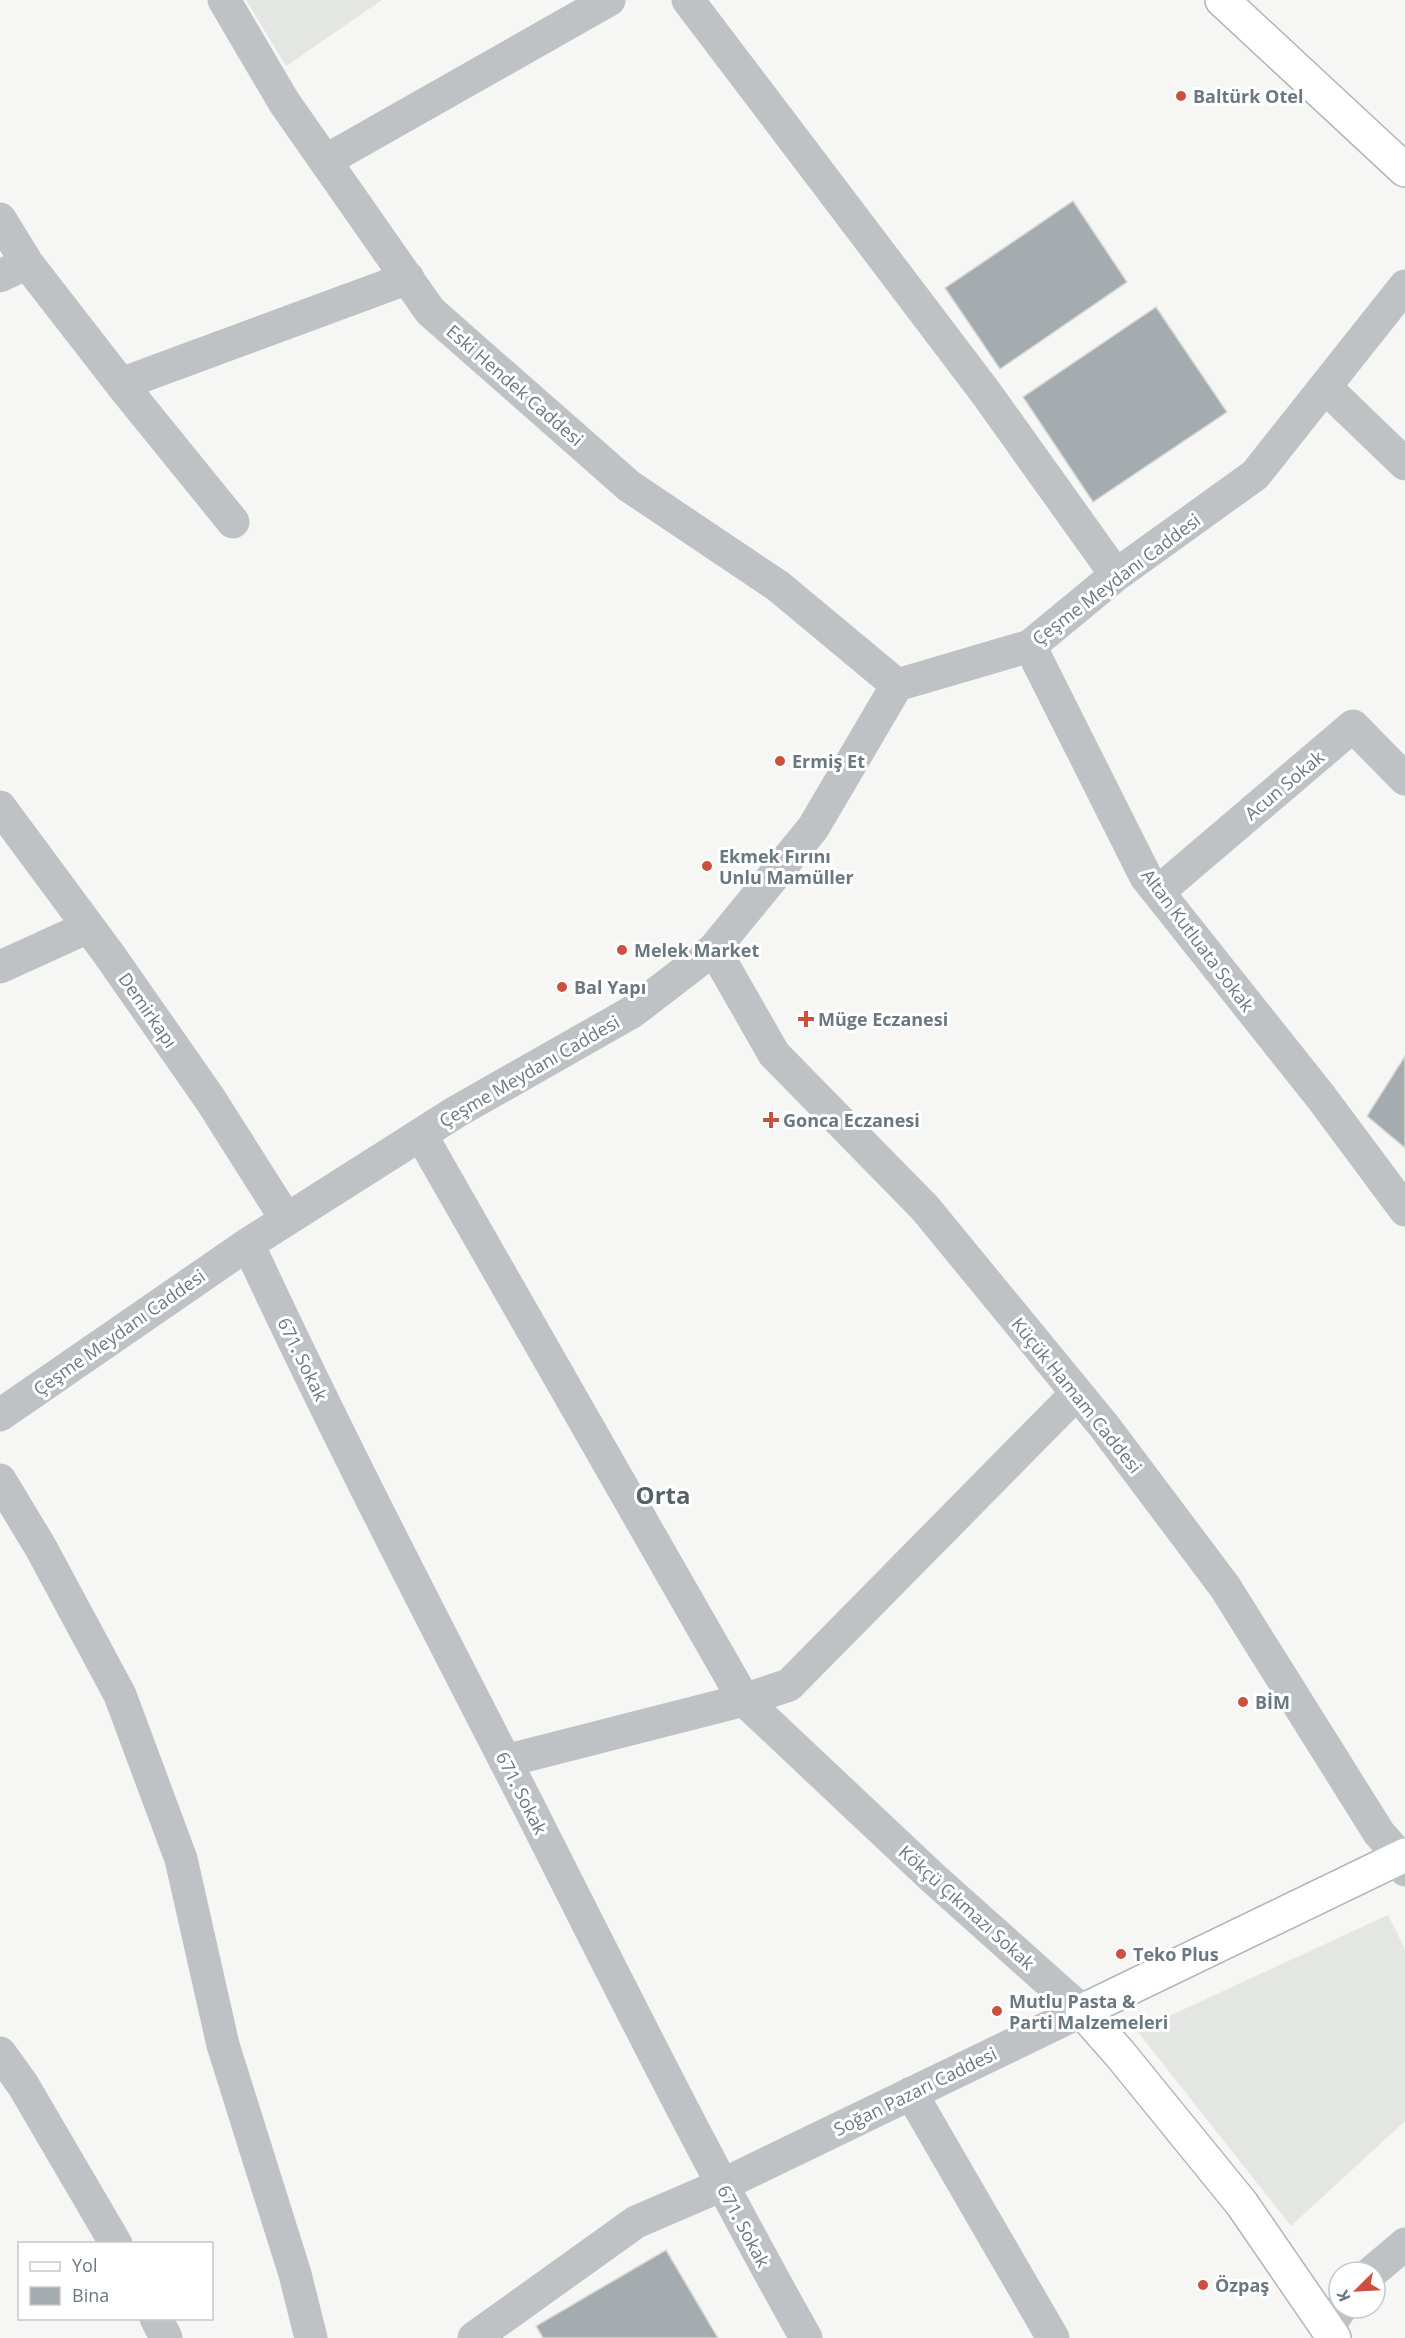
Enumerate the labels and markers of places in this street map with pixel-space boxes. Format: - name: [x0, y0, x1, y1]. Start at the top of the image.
- place label: Baltürk Otel: [1193, 84, 1303, 108]
- marker: Baltürk Otel: [1174, 89, 1188, 103]
- place label: Ermiş Et: [792, 749, 865, 773]
- marker: Ermiş Et: [773, 754, 787, 768]
- place label: Ekmek Fırını Unlu Mamüller: [719, 844, 854, 889]
- marker: Ekmek Fırını Unlu Mamüller: [700, 859, 714, 873]
- place label: Melek Market: [634, 938, 759, 962]
- marker: Melek Market: [615, 943, 629, 957]
- place label: Bal Yapı: [574, 975, 646, 999]
- marker: Bal Yapı: [555, 980, 569, 994]
- place label: Müge Eczanesi: [818, 1007, 948, 1031]
- marker: Müge Eczanesi: [799, 1012, 813, 1026]
- place label: Gonca Eczanesi: [783, 1108, 920, 1132]
- marker: Gonca Eczanesi: [764, 1113, 778, 1127]
- place label: BİM: [1255, 1690, 1290, 1714]
- marker: BİM: [1236, 1695, 1250, 1709]
- place label: Teko Plus: [1133, 1942, 1219, 1966]
- marker: Teko Plus: [1114, 1947, 1128, 1961]
- place label: Mutlu Pasta & Parti Malzemeleri: [1009, 1989, 1168, 2034]
- marker: Mutlu Pasta & Parti Malzemeleri: [990, 2004, 1004, 2018]
- place label: Özpaş: [1215, 2273, 1269, 2297]
- marker: Özpaş: [1196, 2278, 1210, 2292]

